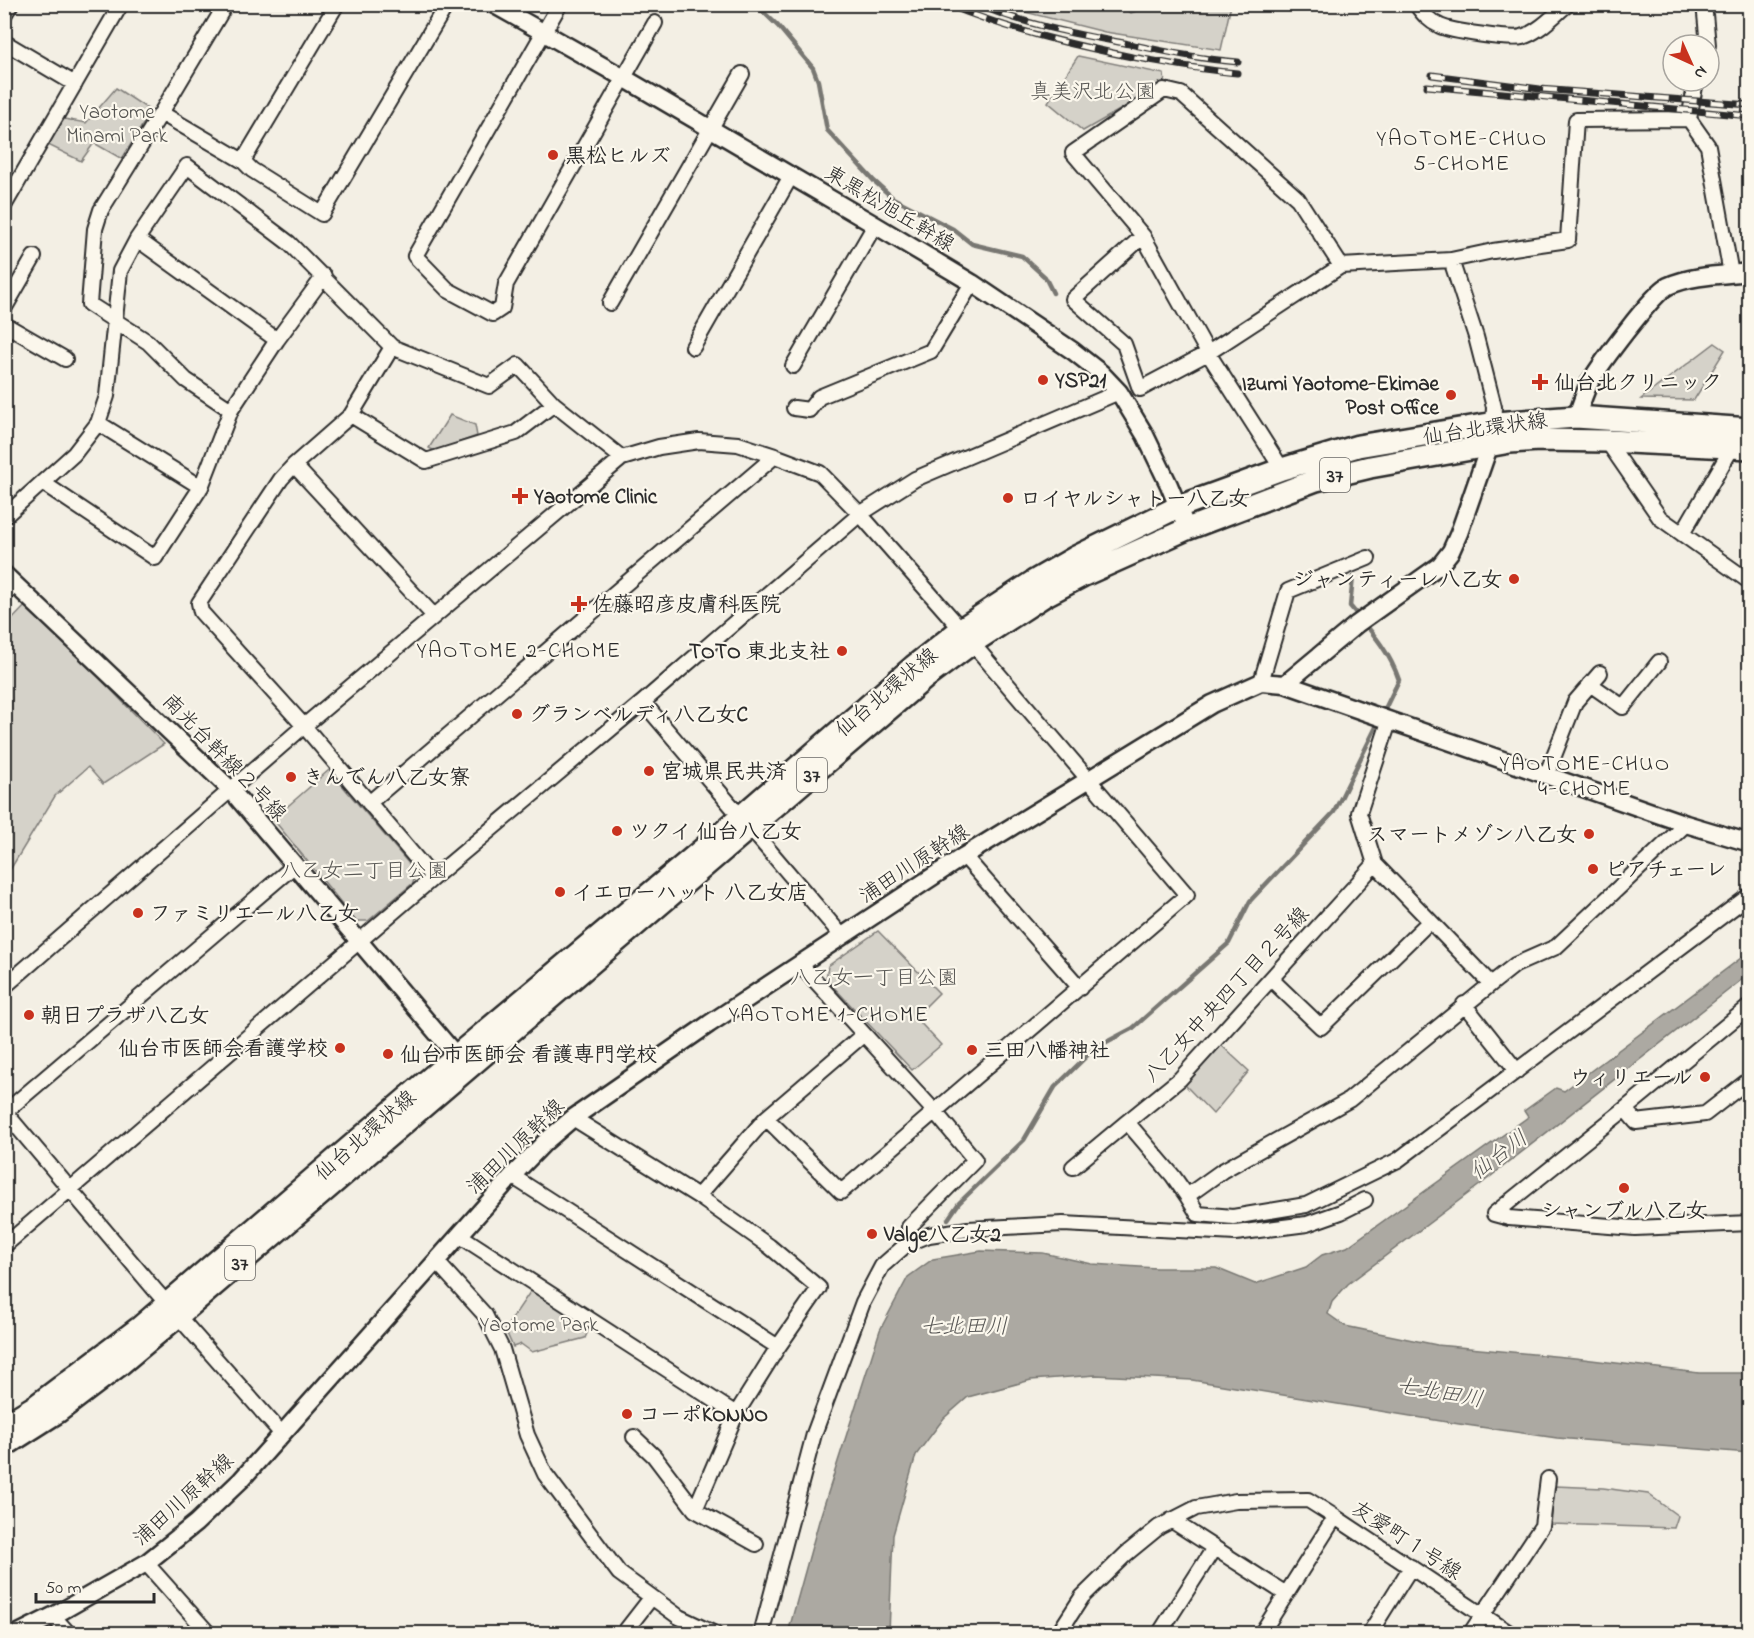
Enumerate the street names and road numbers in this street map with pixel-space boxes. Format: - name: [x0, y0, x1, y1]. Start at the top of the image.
- street label: 東黒松旭丘幹線: [818, 159, 960, 260]
- street label: 仙台北環状線: [1421, 406, 1550, 454]
- road number: 37: [1320, 458, 1350, 492]
- street label: 仙台北環状線: [829, 642, 945, 746]
- street label: 南光台幹線２号線: [154, 688, 293, 829]
- road number: 37: [797, 758, 827, 792]
- street label: 浦田川原幹線: [854, 818, 976, 912]
- street label: 八乙女中央四丁目２号線: [1138, 901, 1317, 1090]
- street label: 仙台北環状線: [309, 1084, 424, 1189]
- street label: 浦田川原幹線: [461, 1093, 572, 1202]
- road number: 37: [225, 1246, 255, 1280]
- street label: 浦田川原幹線: [127, 1447, 241, 1554]
- street label: 友愛町１号線: [1345, 1495, 1467, 1589]

